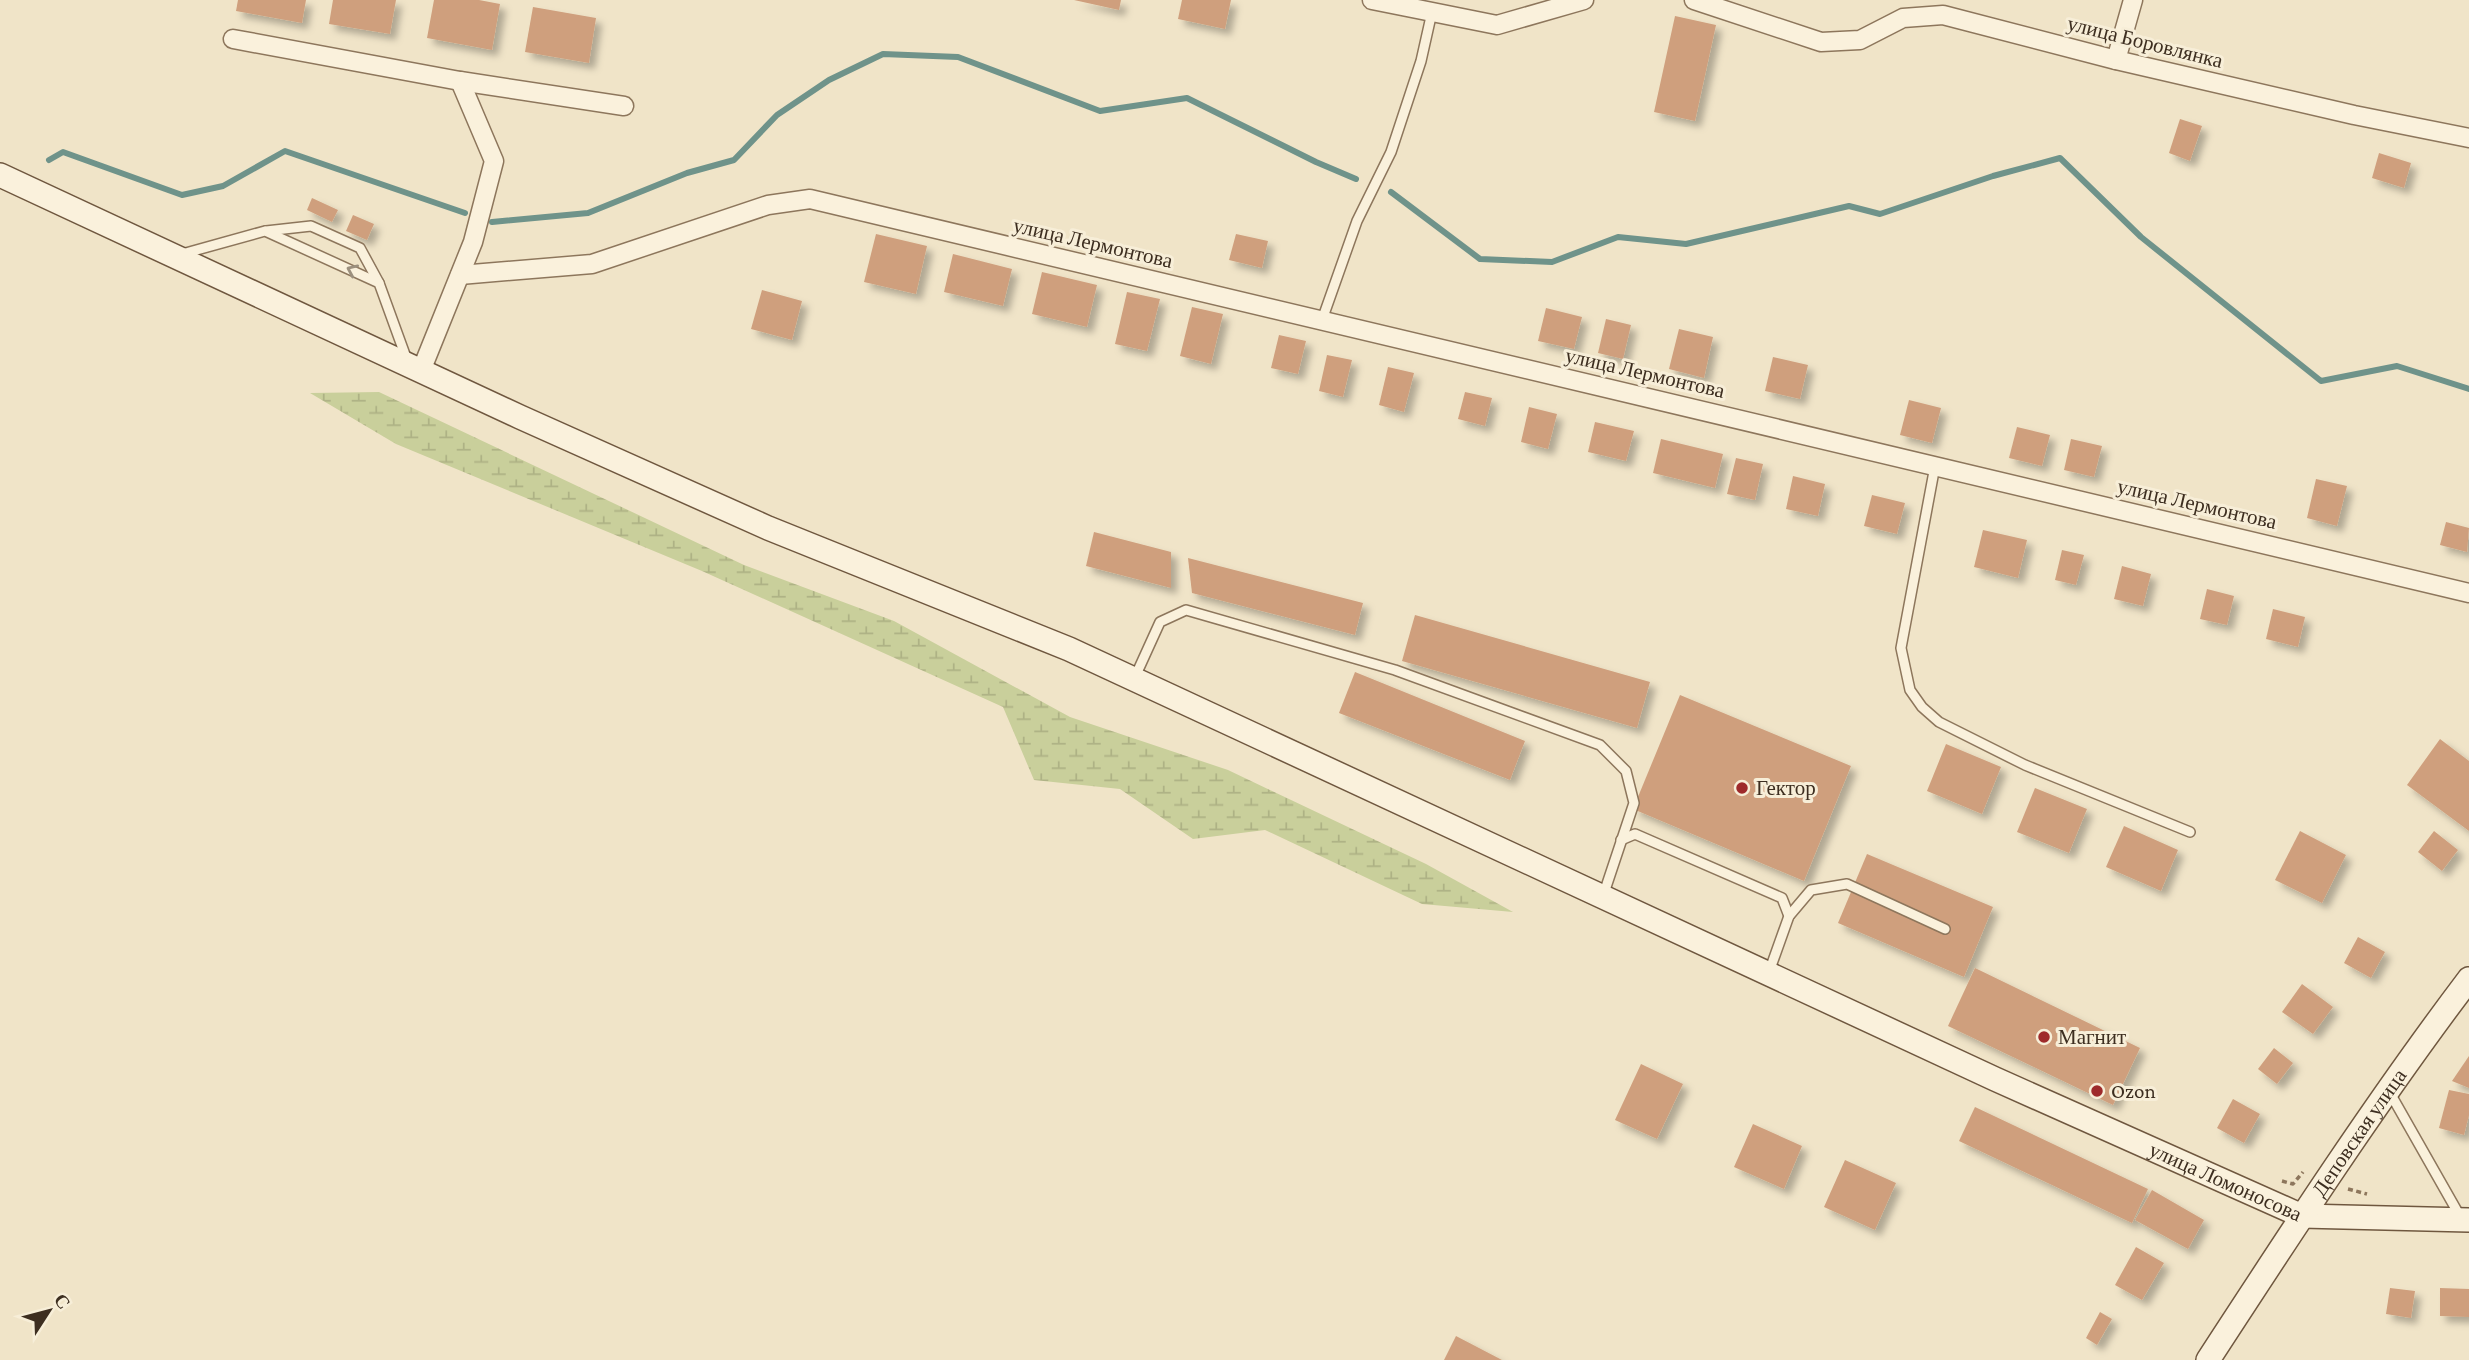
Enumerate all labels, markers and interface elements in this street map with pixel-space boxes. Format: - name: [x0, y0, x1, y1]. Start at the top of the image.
- street label: улица Боровлянка: [2065, 11, 2226, 73]
- street label: улица Лермонтова: [1011, 213, 1176, 273]
- one-way arrow: [347, 264, 360, 278]
- street label: улица Лермонтова: [1563, 343, 1728, 403]
- street label: улица Лермонтова: [2115, 474, 2280, 534]
- place label: Гектор: [1756, 776, 1816, 800]
- marker: Гектор: [1734, 780, 1750, 796]
- place label: Магнит: [2058, 1025, 2126, 1049]
- marker: Магнит: [2036, 1029, 2052, 1045]
- street label: Деповская улица: [2307, 1064, 2412, 1201]
- place label: Ozon: [2111, 1079, 2156, 1103]
- marker: Ozon: [2089, 1083, 2105, 1099]
- street label: улица Ломоносова: [2145, 1137, 2306, 1227]
- north arrow: [14, 1276, 84, 1346]
- text: С: [50, 1290, 75, 1313]

